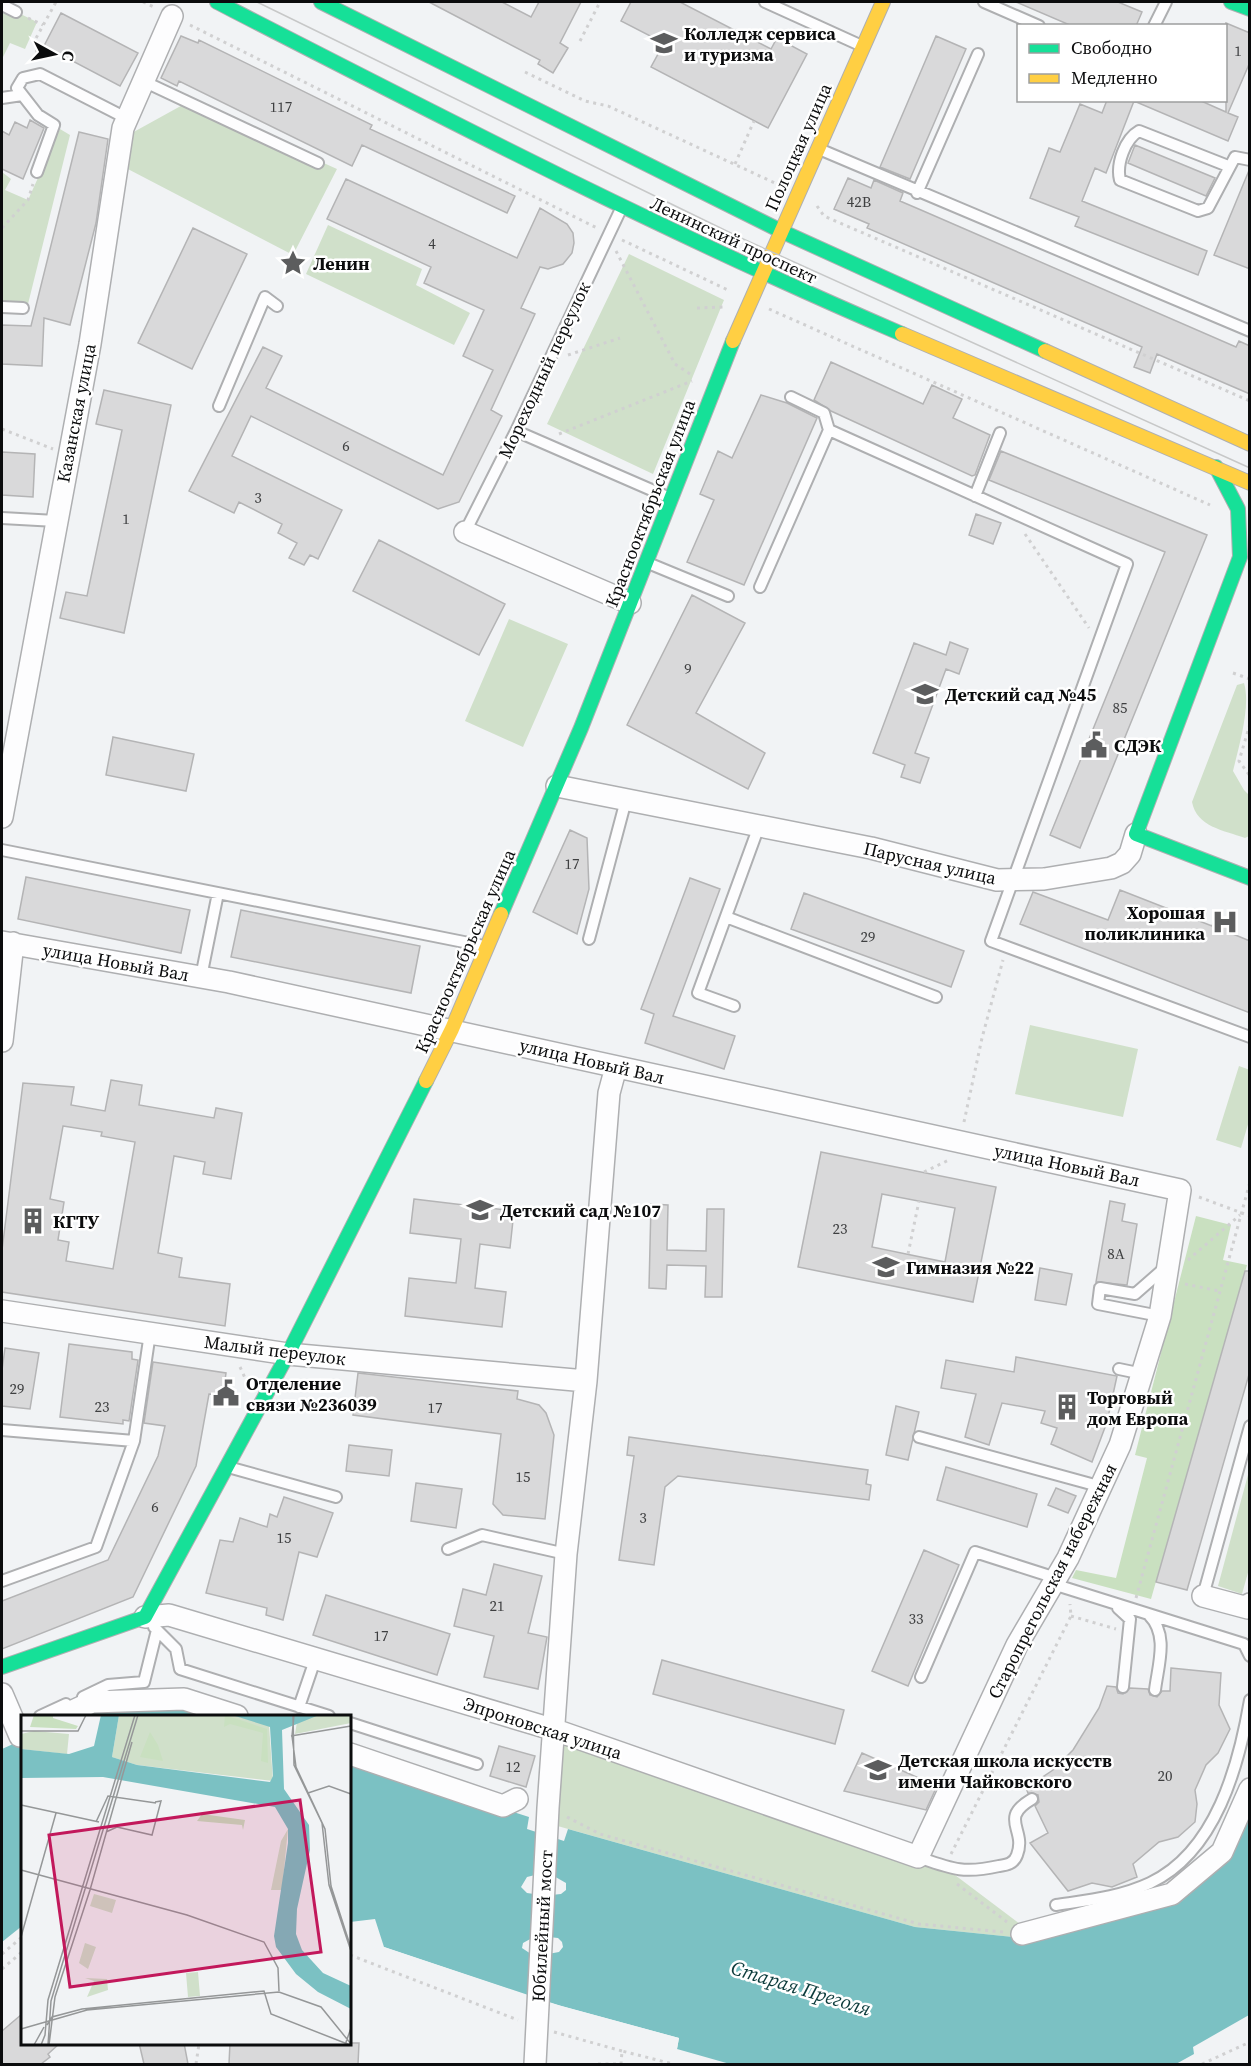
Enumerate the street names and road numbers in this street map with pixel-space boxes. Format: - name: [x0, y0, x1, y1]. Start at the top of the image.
- street label: Полоцкая улица: [759, 78, 838, 215]
- street label: Ленинский проспект: [646, 190, 822, 290]
- street label: Мореходный переулок: [492, 277, 596, 463]
- street label: Казанская улица: [50, 341, 102, 485]
- street label: Краснооктябрьская улица: [599, 395, 701, 610]
- street label: Парусная улица: [861, 836, 1000, 891]
- street label: Краснооктябрьская улица: [409, 844, 522, 1057]
- street label: улица Новый Вал: [41, 937, 191, 987]
- street label: улица Новый Вал: [517, 1032, 667, 1090]
- street label: улица Новый Вал: [992, 1137, 1142, 1193]
- street label: Малый переулок: [203, 1329, 347, 1371]
- street label: Старопрегольская набережная: [982, 1459, 1122, 1703]
- street label: Эпроновская улица: [461, 1691, 626, 1766]
- street label: Юбилейный мост: [526, 1849, 558, 2003]

